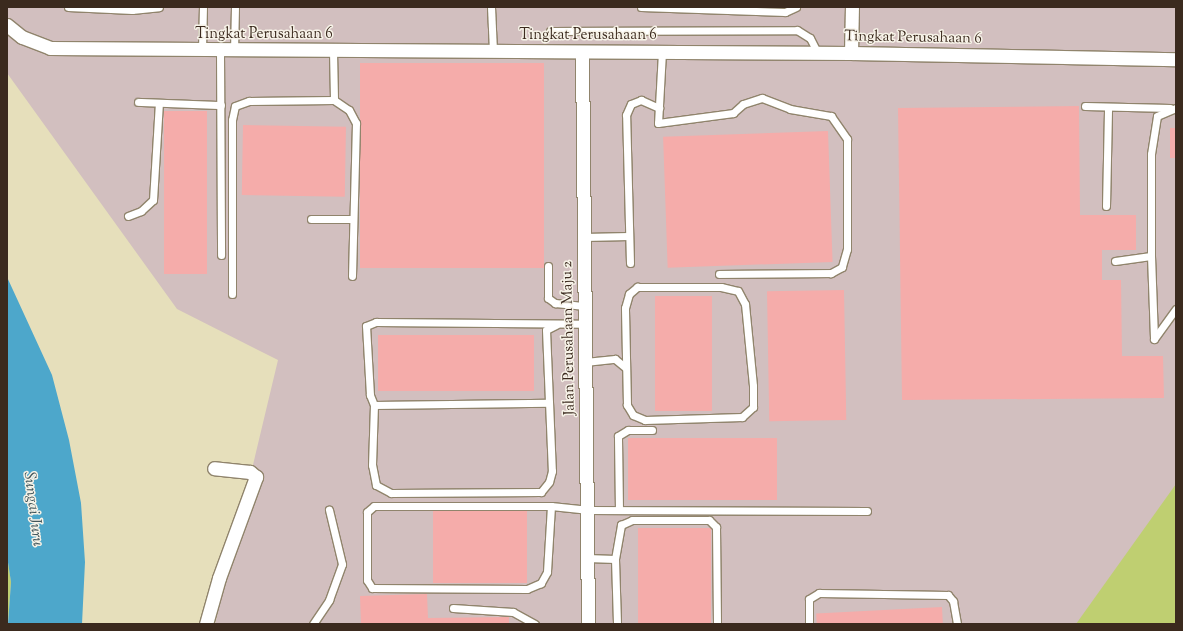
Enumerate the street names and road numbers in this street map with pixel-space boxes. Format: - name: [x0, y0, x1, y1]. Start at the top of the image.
- street label: Tingkat Perusahaan 6: [195, 26, 333, 44]
- street label: Tingkat Perusahaan 6: [519, 27, 657, 45]
- street label: Tingkat Perusahaan 6: [844, 28, 982, 48]
- street label: Jalan Perusahaan Maju 2: [559, 261, 579, 415]

